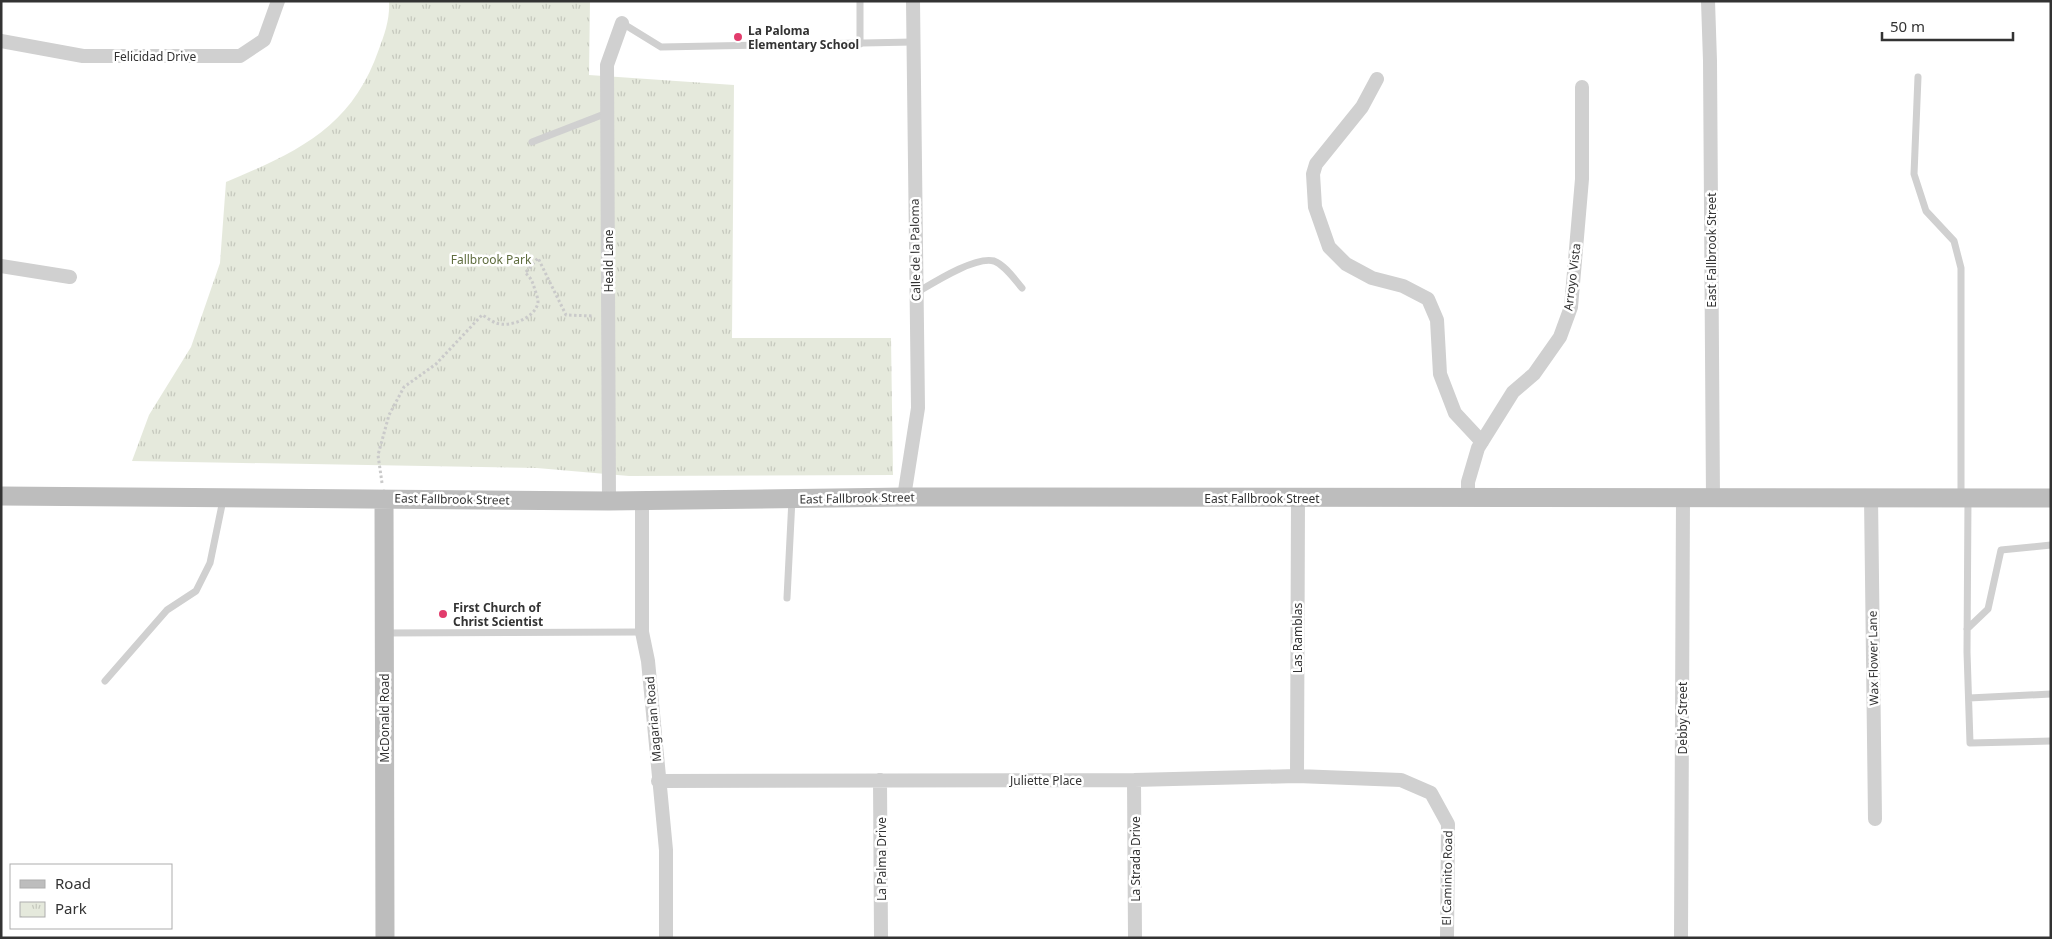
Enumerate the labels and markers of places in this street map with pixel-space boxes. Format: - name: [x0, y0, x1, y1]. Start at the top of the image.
- place label: La Paloma Elementary School: [748, 22, 859, 53]
- marker: La Paloma Elementary School: [732, 31, 744, 43]
- place label: First Church of Christ Scientist: [453, 599, 543, 630]
- marker: First Church of Christ Scientist: [437, 608, 449, 620]

